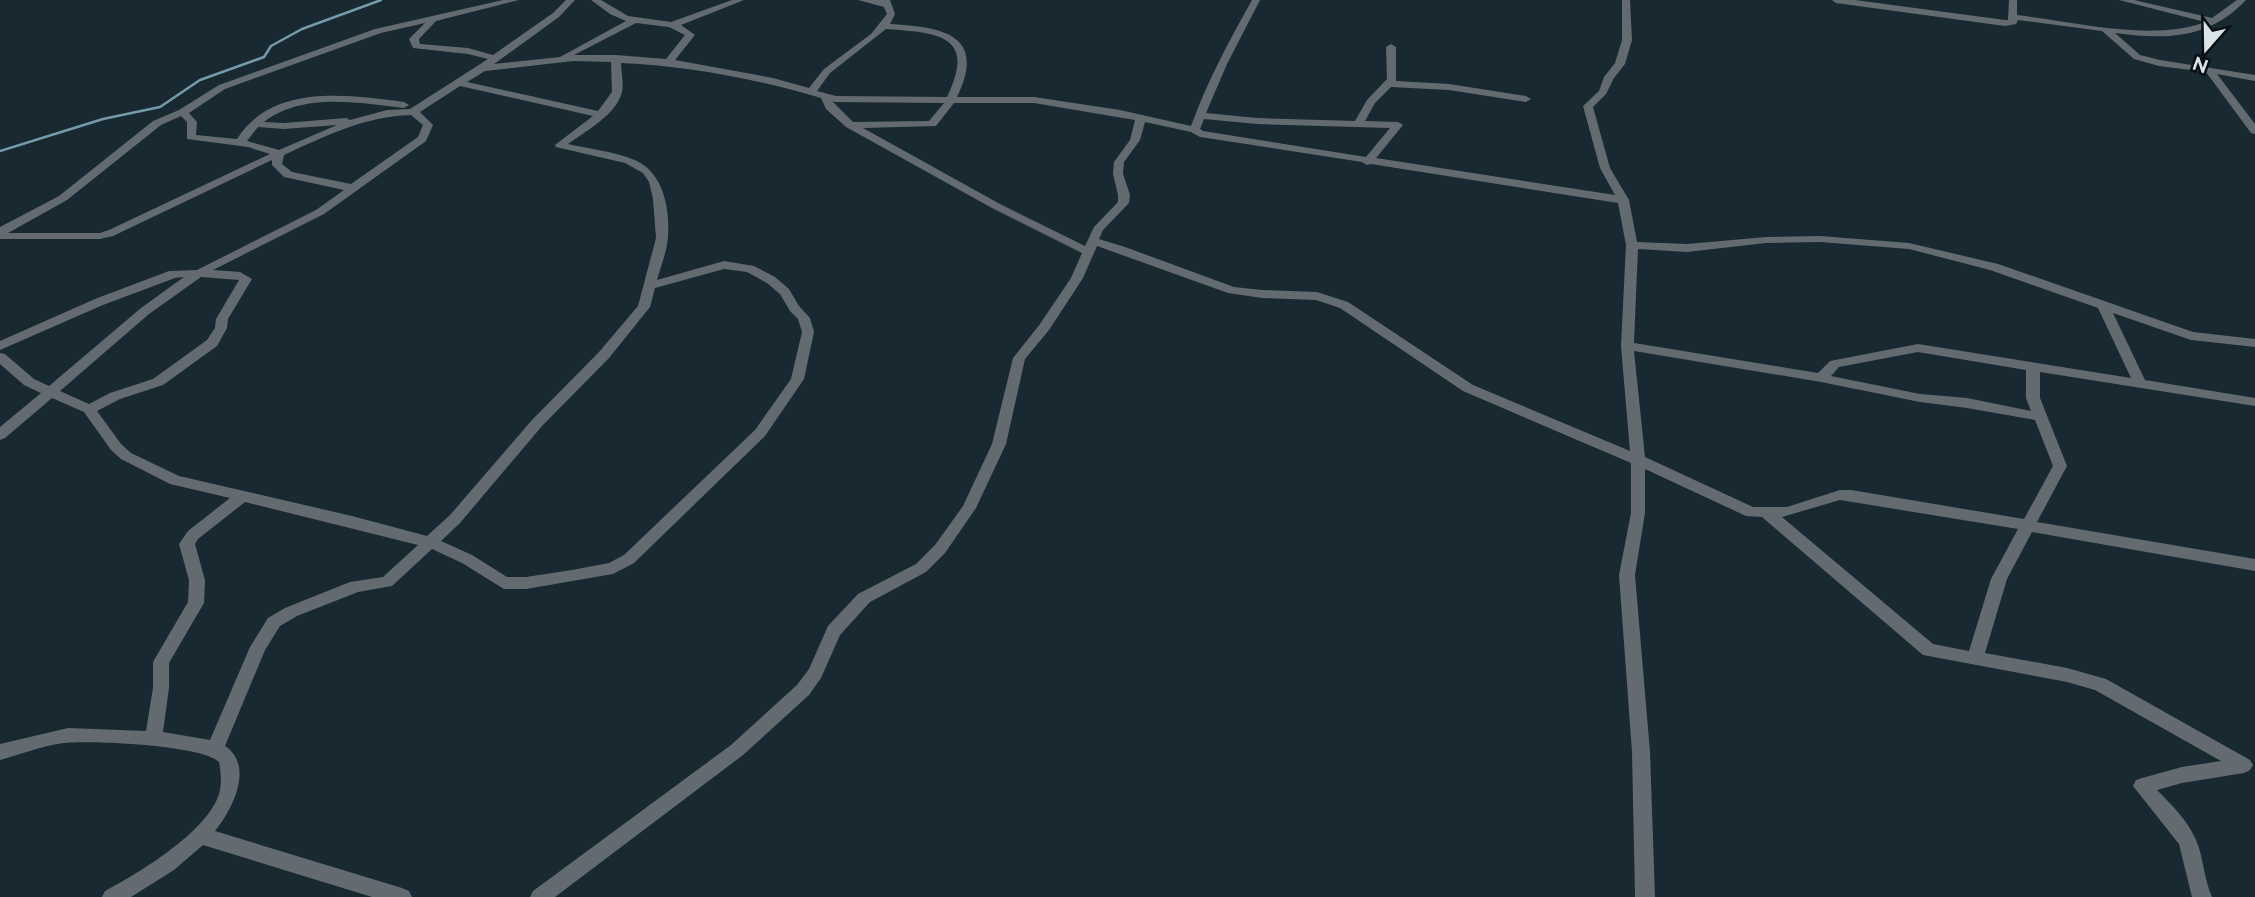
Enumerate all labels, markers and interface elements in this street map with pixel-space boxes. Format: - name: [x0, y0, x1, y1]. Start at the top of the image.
- north arrow: [2171, 14, 2241, 84]
- text: N: [2190, 52, 2211, 78]

